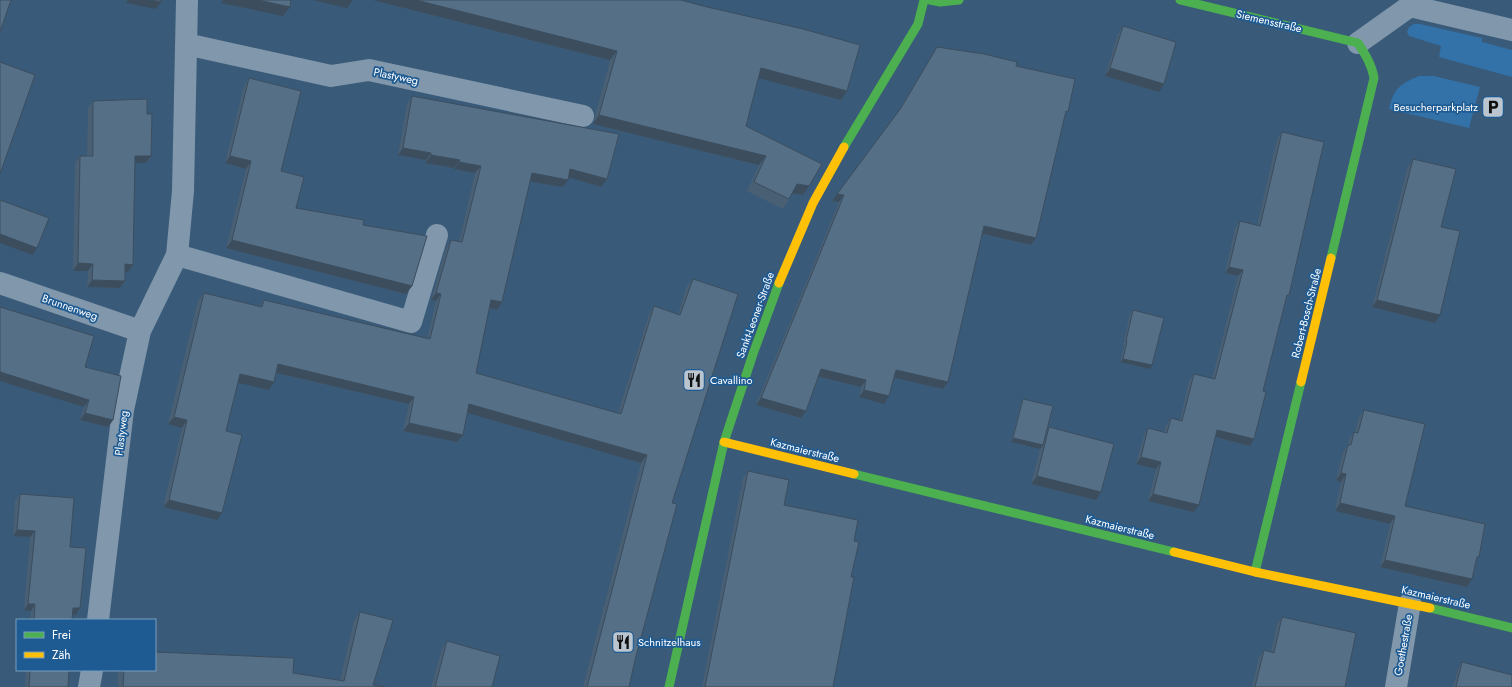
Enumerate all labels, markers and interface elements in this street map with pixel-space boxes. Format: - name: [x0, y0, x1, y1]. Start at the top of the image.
- street label: Siemensstraße: [1235, 6, 1304, 36]
- street label: Plastyweg: [372, 63, 420, 89]
- parking icon: Besucherparkplatz: [1480, 94, 1506, 120]
- place label: Besucherparkplatz: [1394, 99, 1478, 115]
- street label: Robert-Bosch-Straße: [1287, 266, 1325, 360]
- street label: Sankt-Leoner-Straße: [732, 269, 778, 360]
- street label: Brunnenweg: [40, 290, 100, 324]
- restaurant icon: Cavallino: [681, 367, 707, 393]
- place label: Cavallino: [710, 372, 753, 388]
- street label: Plastyweg: [110, 410, 132, 456]
- street label: Kazmaierstraße: [769, 434, 842, 466]
- street label: Kazmaierstraße: [1084, 511, 1157, 543]
- street label: Kazmaierstraße: [1400, 581, 1473, 613]
- street label: Goethestraße: [1390, 613, 1416, 677]
- legend: [16, 619, 156, 671]
- text: Frei: [52, 626, 71, 644]
- restaurant icon: Schnitzelhaus: [610, 629, 636, 655]
- place label: Schnitzelhaus: [638, 634, 701, 650]
- text: Zäh: [52, 646, 71, 664]

